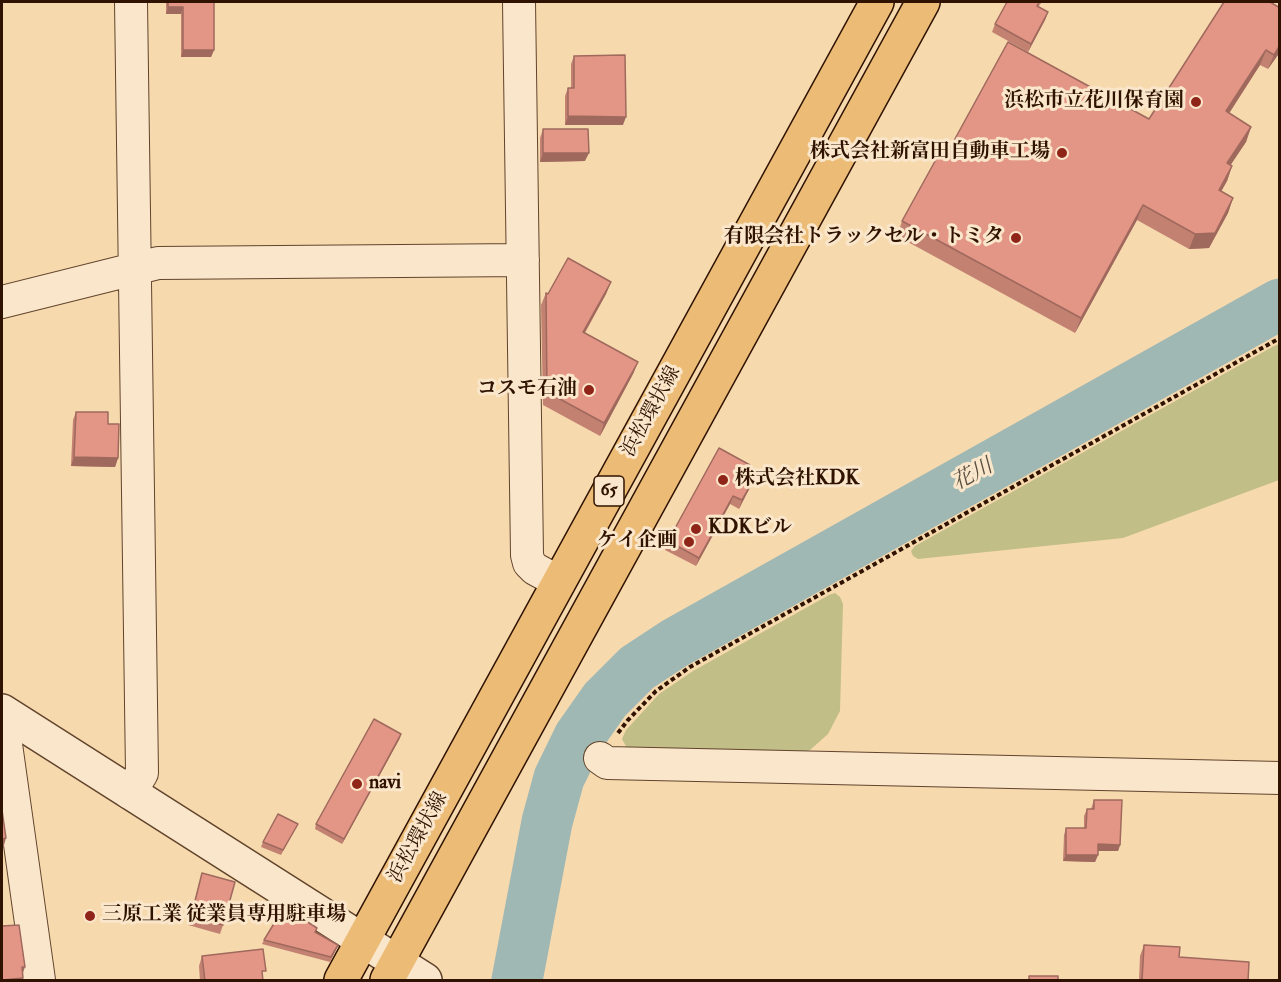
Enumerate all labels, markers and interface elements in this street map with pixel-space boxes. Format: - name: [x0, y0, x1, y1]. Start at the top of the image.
- place label: 浜松市立花川保育園: [1004, 90, 1184, 114]
- marker: 浜松市立花川保育園: [1189, 95, 1203, 109]
- place label: 株式会社新富田自動車工場: [810, 141, 1050, 165]
- marker: 株式会社新富田自動車工場: [1055, 146, 1069, 160]
- place label: 有限会社トラックセル・トミタ: [724, 226, 1004, 250]
- marker: 有限会社トラックセル・トミタ: [1009, 231, 1023, 245]
- street label: 浜松環状線: [617, 362, 687, 462]
- place label: コスモ石油: [477, 378, 577, 402]
- marker: コスモ石油: [582, 383, 596, 397]
- water label: 花川: [949, 455, 997, 497]
- place label: 株式会社KDK: [735, 468, 859, 492]
- marker: 株式会社KDK: [716, 473, 730, 487]
- road number: 65: [594, 476, 624, 506]
- place label: KDKビル: [708, 517, 792, 541]
- marker: KDKビル: [689, 522, 703, 536]
- place label: ケイ企画: [597, 530, 677, 554]
- marker: ケイ企画: [682, 535, 696, 549]
- place label: navi: [369, 772, 401, 796]
- marker: navi: [350, 777, 364, 791]
- street label: 浜松環状線: [384, 788, 454, 888]
- place label: 三原工業 従業員専用駐車場: [102, 904, 346, 928]
- marker: 三原工業 従業員専用駐車場: [83, 909, 97, 923]

